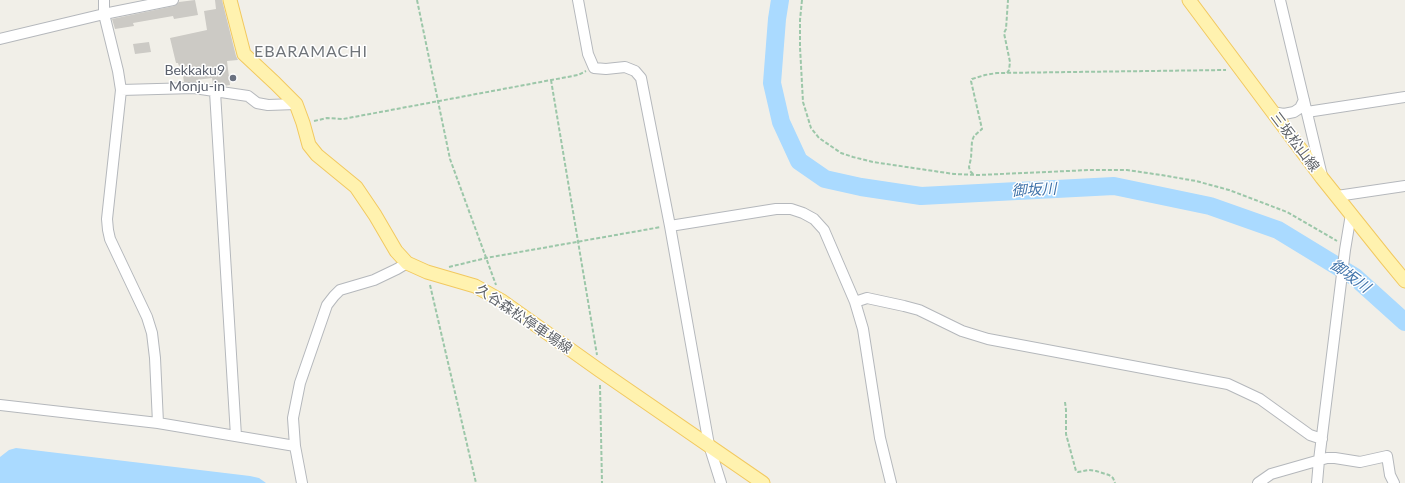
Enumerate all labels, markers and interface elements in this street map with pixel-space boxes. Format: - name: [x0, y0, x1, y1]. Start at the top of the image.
- district label: EBARAMACHI: [254, 42, 368, 62]
- place label: Bekkaku9 Monju-in: [164, 62, 225, 94]
- marker: Bekkaku9 Monju-in: [228, 73, 238, 83]
- street label: 三坂松山線: [1267, 109, 1323, 175]
- water label: 御坂川: [1011, 180, 1057, 200]
- water label: 御坂川: [1327, 255, 1373, 297]
- street label: 久谷森松停車場線: [473, 281, 575, 357]

